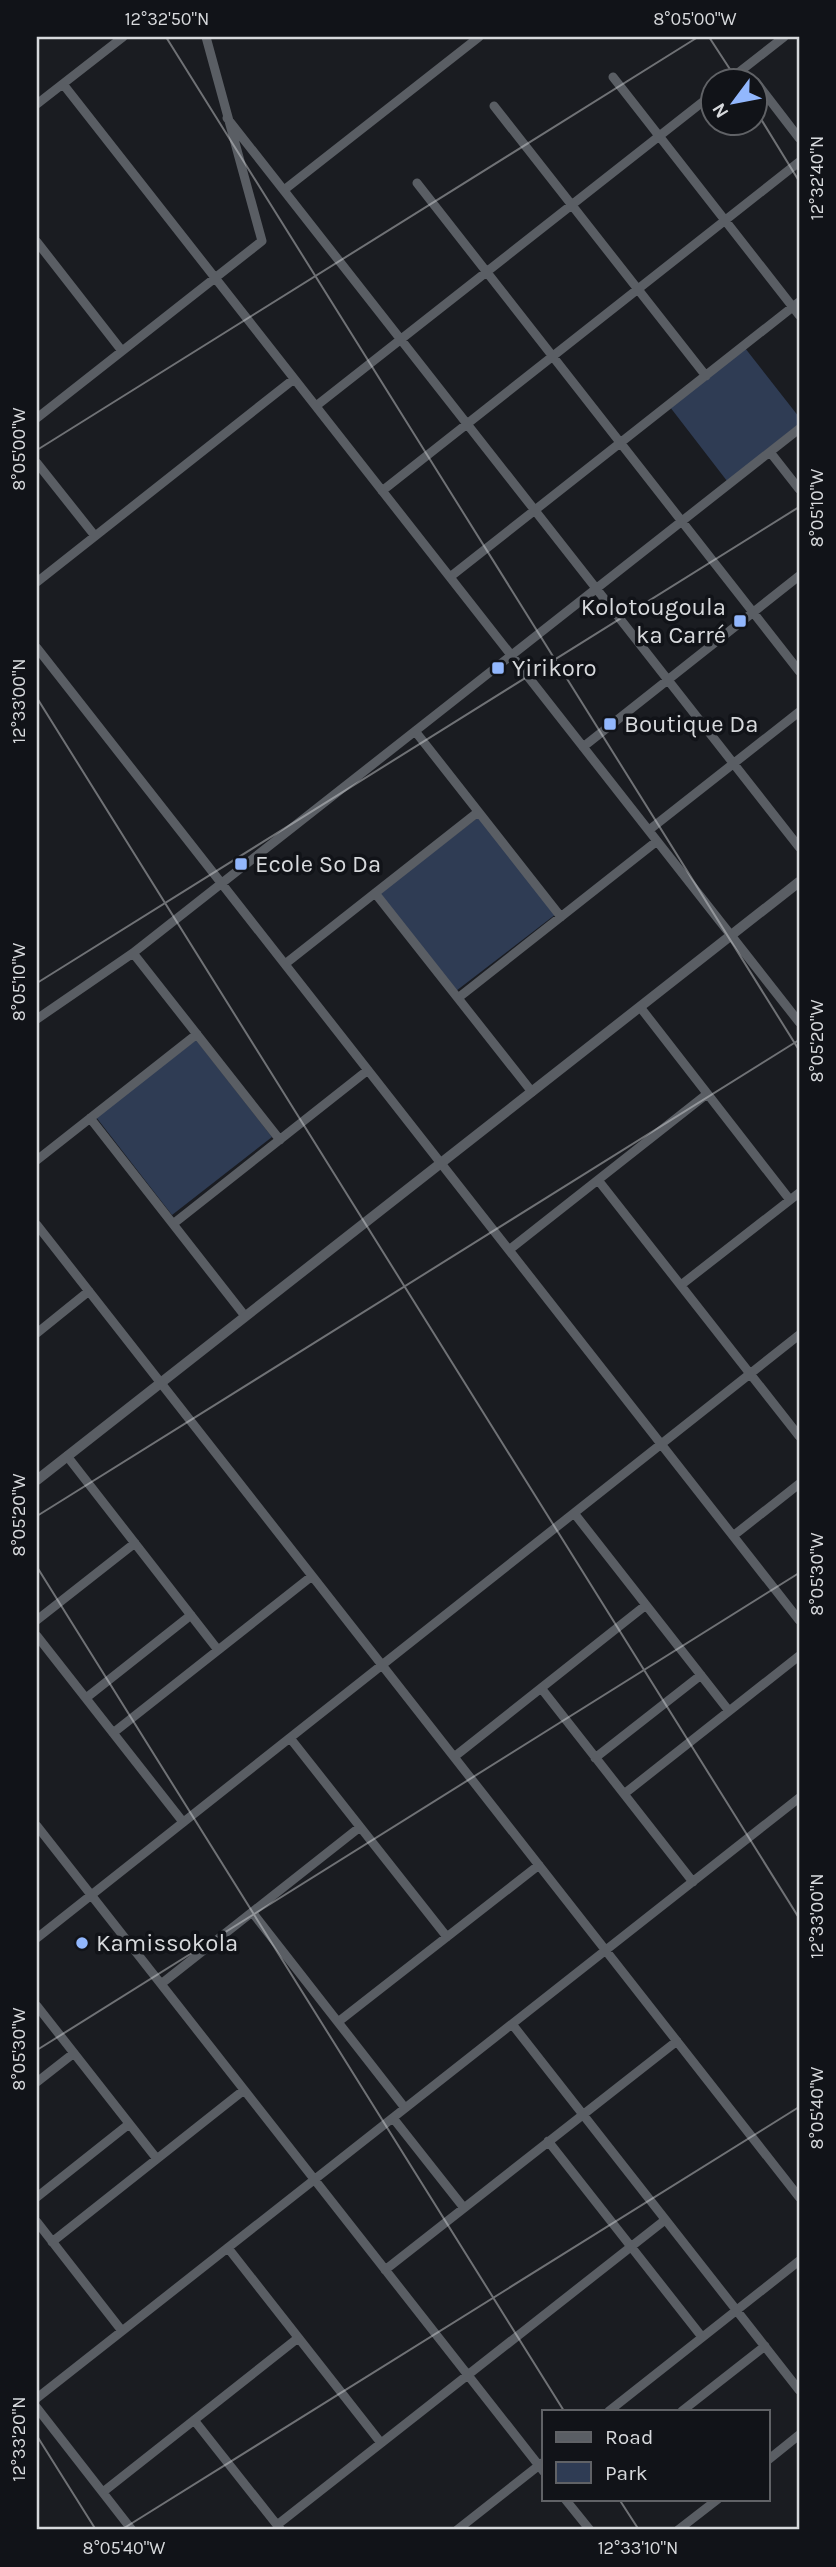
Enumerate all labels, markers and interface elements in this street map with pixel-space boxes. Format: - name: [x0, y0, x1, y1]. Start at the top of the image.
- text: 12°32'50"N: [125, 8, 209, 30]
- text: 8°05'00"W: [653, 8, 737, 30]
- north arrow: [700, 66, 770, 136]
- text: N: [707, 99, 733, 122]
- text: 12°32'40"N: [806, 136, 828, 220]
- text: 8°05'00"W: [8, 407, 30, 491]
- text: 8°05'10"W: [806, 469, 828, 547]
- place label: Kolotougoula ka Carré: [581, 593, 726, 649]
- marker: Kolotougoula ka Carré: [732, 613, 748, 629]
- place label: Yirikoro: [512, 654, 597, 682]
- text: 12°33'00"N: [8, 658, 30, 744]
- marker: Yirikoro: [490, 660, 506, 676]
- place label: Boutique Da: [624, 710, 758, 738]
- marker: Boutique Da: [602, 716, 618, 732]
- place label: Ecole So Da: [255, 850, 381, 878]
- marker: Ecole So Da: [233, 856, 249, 872]
- text: 8°05'10"W: [8, 943, 30, 1021]
- text: 8°05'20"W: [806, 999, 828, 1083]
- text: 8°05'20"W: [8, 1473, 30, 1557]
- text: 8°05'30"W: [806, 1532, 828, 1616]
- text: 12°33'00"N: [806, 1873, 828, 1959]
- place label: Kamissokola: [96, 1929, 238, 1957]
- marker: Kamissokola: [74, 1935, 90, 1951]
- text: 8°05'30"W: [8, 2007, 30, 2091]
- text: 8°05'40"W: [806, 2067, 828, 2149]
- text: 12°33'20"N: [8, 2396, 30, 2482]
- legend: [542, 2410, 770, 2500]
- text: Road: [605, 2425, 653, 2449]
- text: Park: [605, 2461, 648, 2485]
- text: 8°05'40"W: [83, 2537, 165, 2559]
- text: 12°33'10"N: [598, 2537, 678, 2559]

